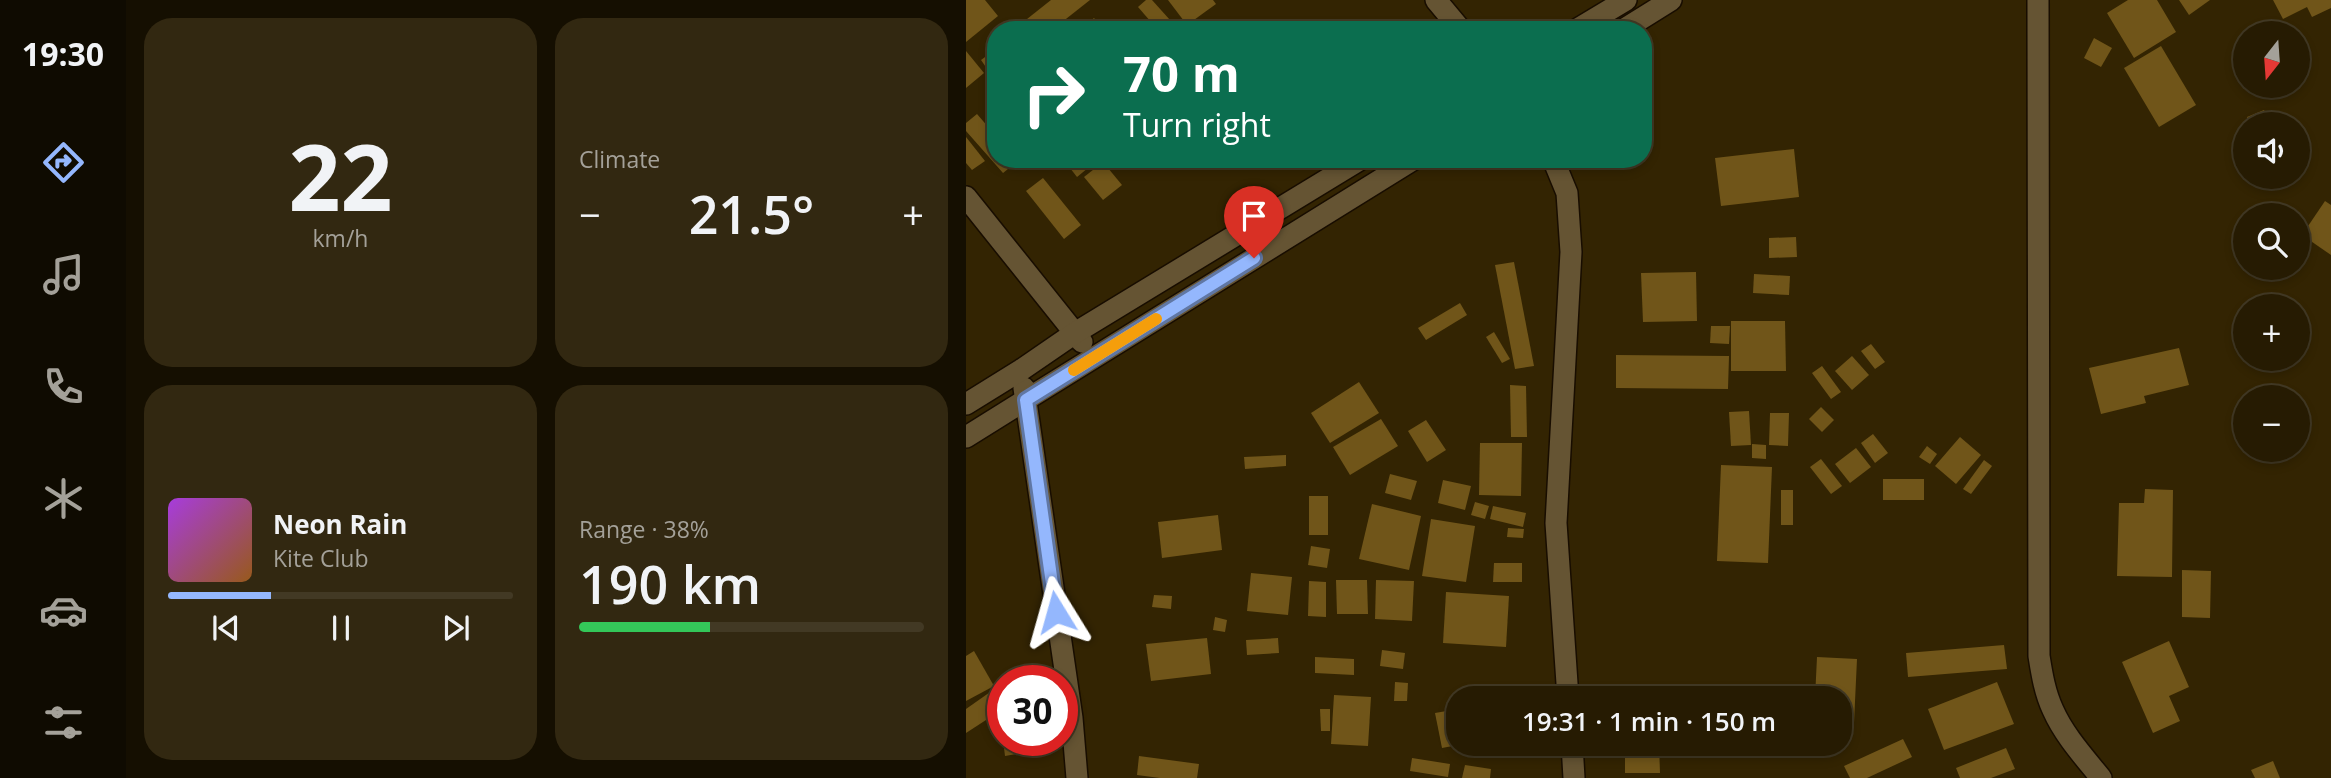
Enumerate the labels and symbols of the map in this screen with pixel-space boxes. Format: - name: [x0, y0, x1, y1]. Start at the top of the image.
- north arrow: [2233, 21, 2310, 98]
- pin: [1224, 186, 1284, 258]
- position arrow: [1019, 575, 1093, 649]
- speed limit sign: 30: [987, 665, 1078, 756]

